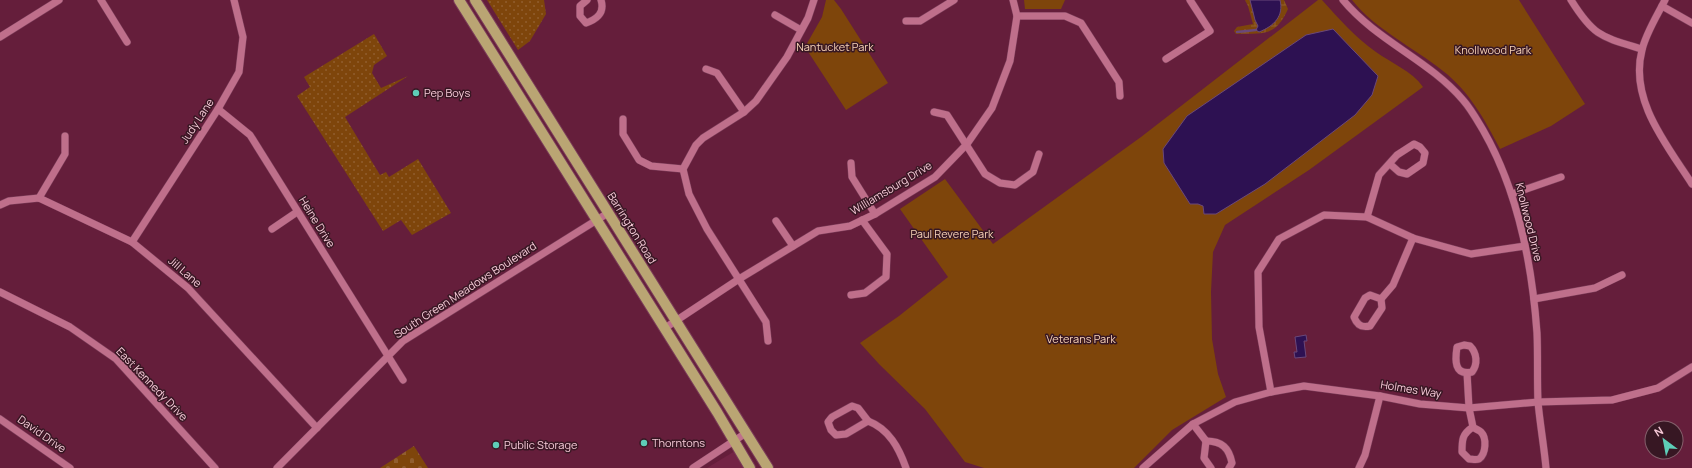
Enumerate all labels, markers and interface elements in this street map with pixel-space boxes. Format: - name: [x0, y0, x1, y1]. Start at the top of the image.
- park label: Nantucket Park: [796, 39, 874, 54]
- park label: Knollwood Park: [1455, 42, 1532, 57]
- place label: Pep Boys: [424, 85, 470, 100]
- marker: Pep Boys: [411, 88, 421, 98]
- street label: Judy Lane: [176, 95, 217, 146]
- street label: Williamsburg Drive: [847, 157, 935, 218]
- street label: Knollwood Drive: [1512, 181, 1547, 263]
- street label: Barrington Road: [604, 189, 660, 266]
- street label: Heine Drive: [296, 193, 339, 251]
- park label: Paul Revere Park: [910, 226, 994, 241]
- street label: South Green Meadows Boulevard: [391, 238, 539, 341]
- street label: Jill Lane: [165, 253, 206, 291]
- park label: Veterans Park: [1046, 331, 1116, 346]
- street label: East Kennedy Drive: [113, 344, 192, 424]
- street label: Holmes Way: [1379, 376, 1443, 401]
- street label: David Drive: [15, 411, 70, 456]
- north arrow: [1644, 420, 1684, 460]
- text: N: [1651, 423, 1666, 440]
- place label: Thorntons: [652, 435, 705, 450]
- place label: Public Storage: [504, 437, 578, 452]
- marker: Thorntons: [639, 438, 649, 448]
- marker: Public Storage: [491, 440, 501, 450]

